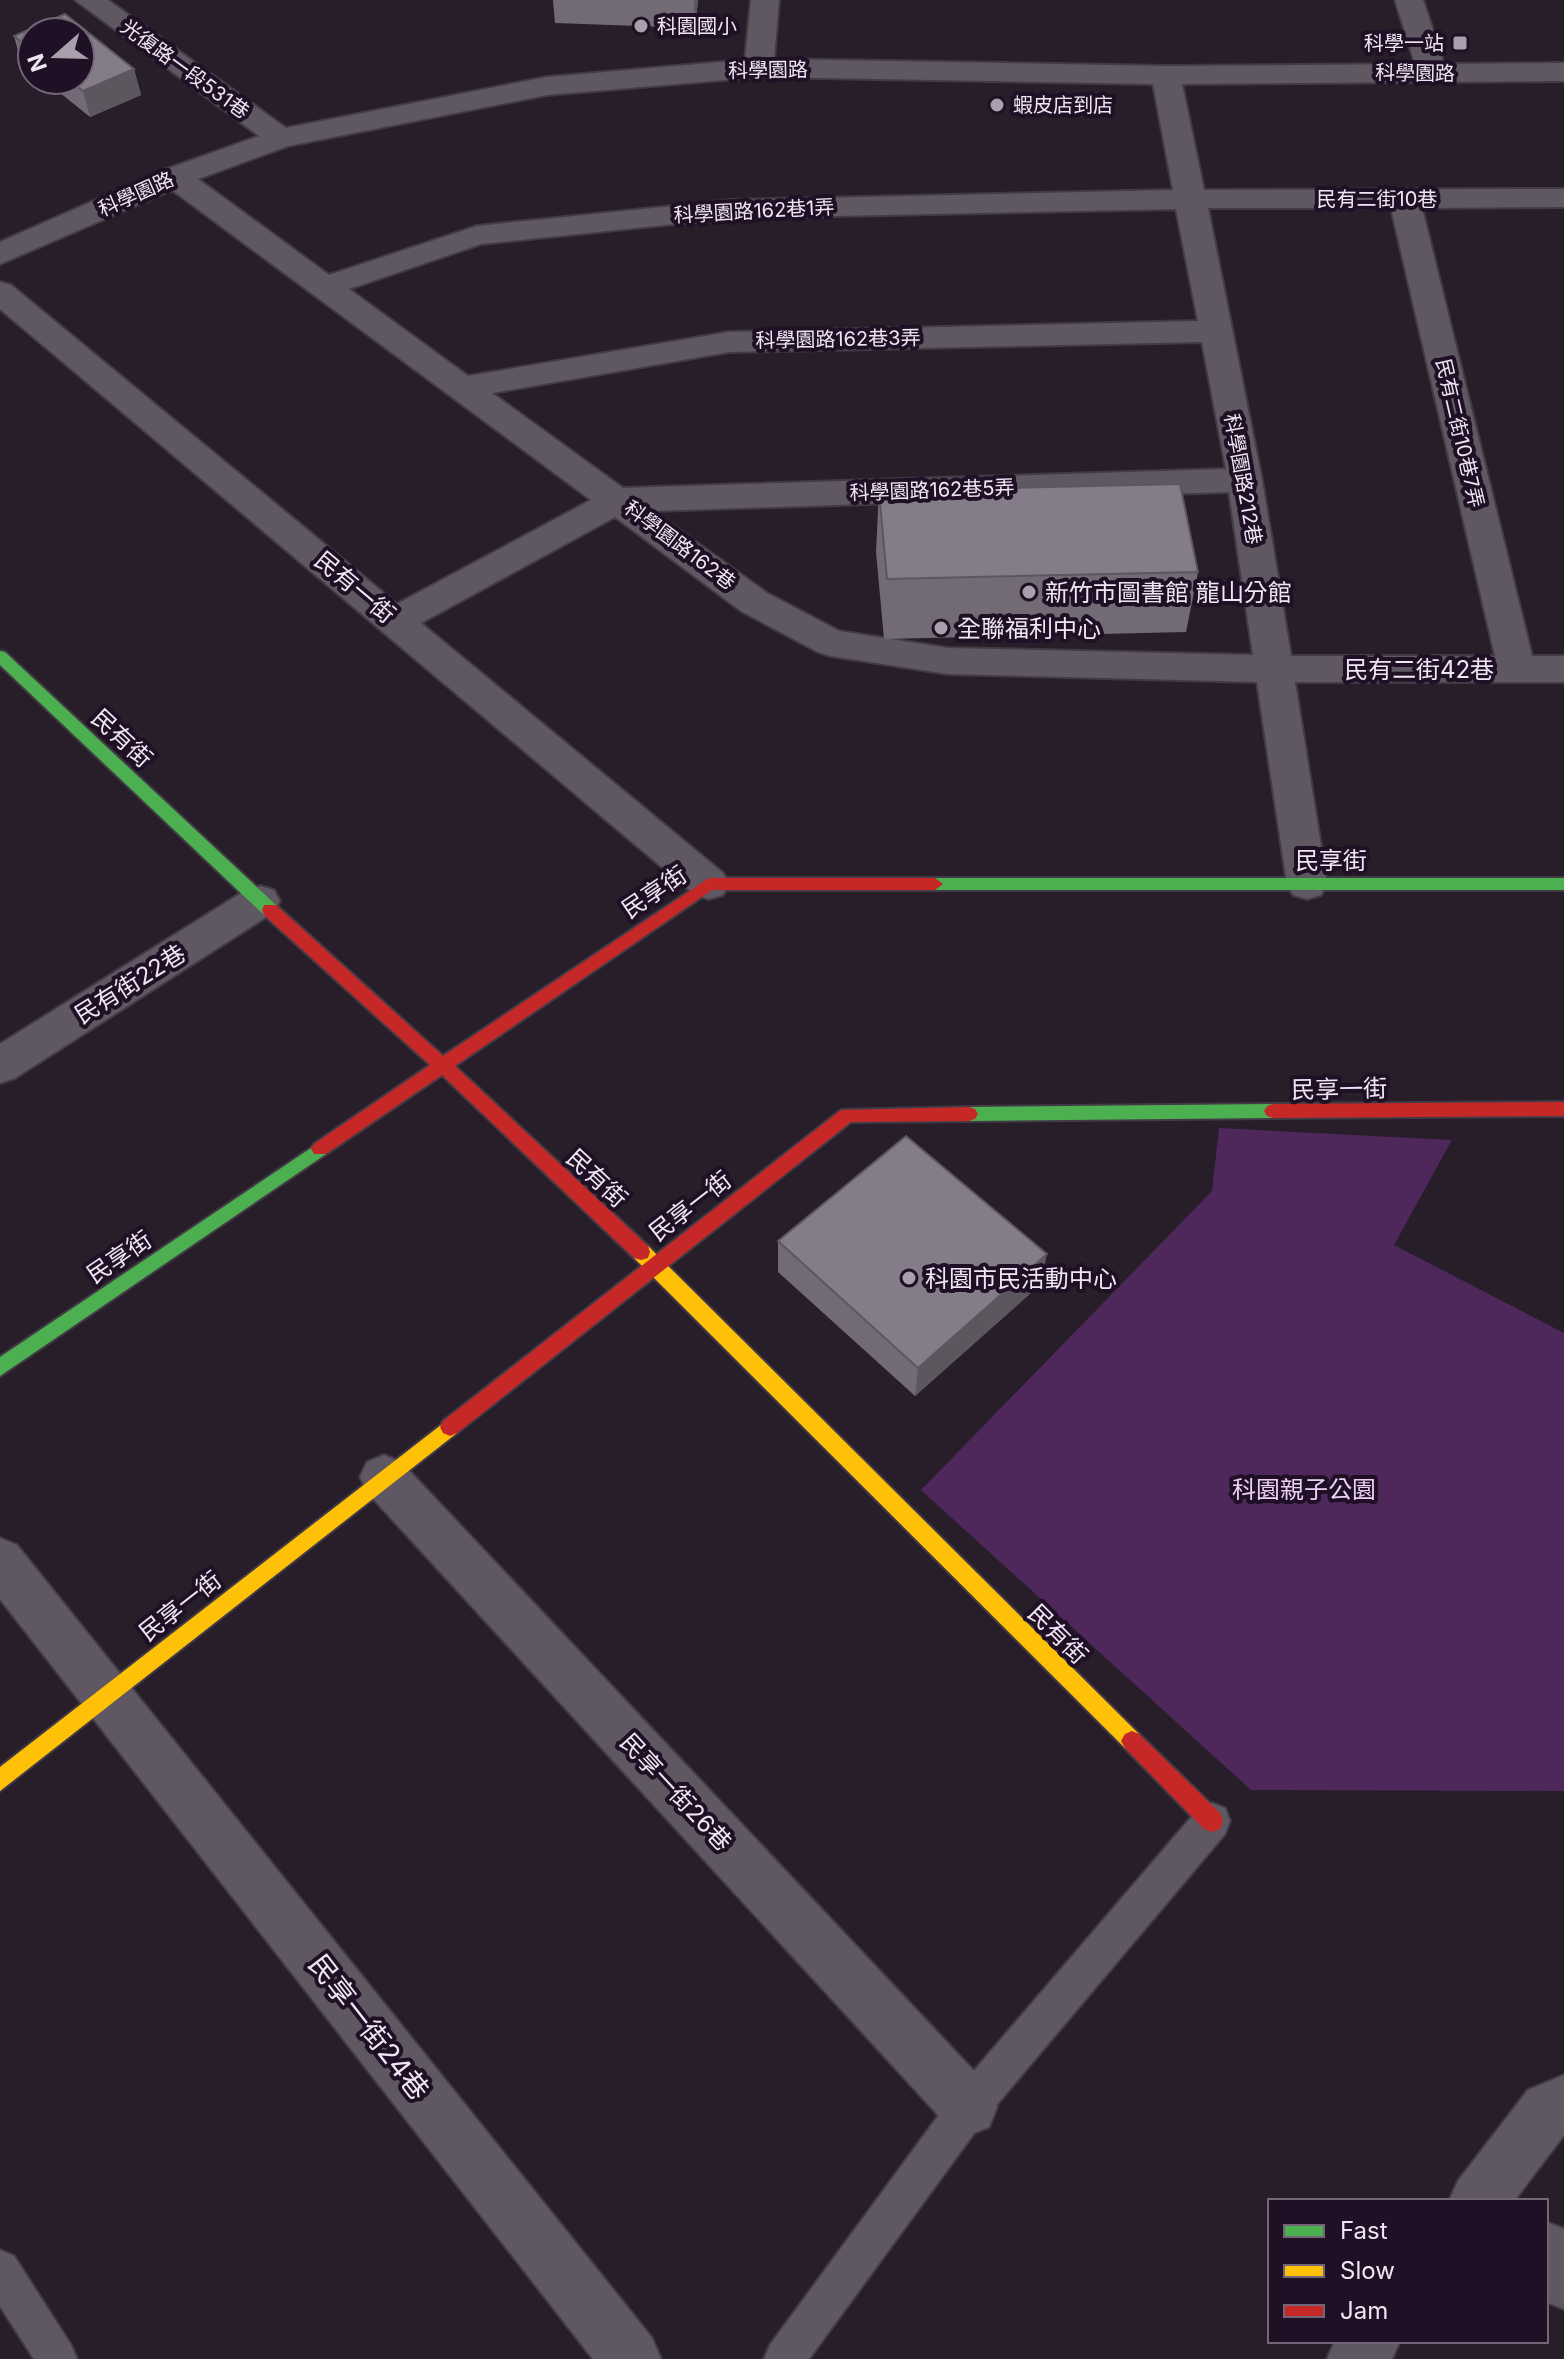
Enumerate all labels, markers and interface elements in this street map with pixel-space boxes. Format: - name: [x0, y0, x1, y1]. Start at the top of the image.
- street label: 光復路一段531巷: [116, 14, 254, 124]
- place label: 科園國小: [657, 14, 737, 38]
- north arrow: [16, 16, 96, 96]
- marker: 科園國小: [632, 17, 650, 35]
- place label: 科學一站: [1364, 31, 1444, 55]
- marker: 科學一站: [1451, 34, 1469, 52]
- text: N: [22, 51, 52, 75]
- street label: 科學園路: [728, 57, 808, 83]
- street label: 科學園路: [1375, 60, 1455, 86]
- place label: 蝦皮店到店: [1013, 93, 1113, 117]
- marker: 蝦皮店到店: [988, 96, 1006, 114]
- street label: 科學園路: [95, 167, 177, 221]
- street label: 民有二街10巷: [1317, 187, 1437, 211]
- street label: 科學園路162巷1弄: [673, 195, 835, 227]
- street label: 科學園路162巷3弄: [755, 326, 921, 352]
- street label: 民有二街10巷7弄: [1431, 356, 1489, 510]
- street label: 科學園路212巷: [1220, 412, 1266, 546]
- street label: 科學園路162巷5弄: [849, 475, 1015, 505]
- street label: 科學園路162巷: [620, 495, 740, 595]
- street label: 民有一街: [309, 545, 401, 629]
- place label: 新竹市圖書館 龍山分館: [1045, 578, 1292, 607]
- marker: 新竹市圖書館 龍山分館: [1020, 583, 1038, 601]
- place label: 全聯福利中心: [957, 614, 1101, 643]
- marker: 全聯福利中心: [932, 619, 950, 637]
- street label: 民有二街42巷: [1344, 655, 1494, 684]
- street label: 民有街: [86, 703, 158, 773]
- street label: 民享街: [1295, 846, 1367, 875]
- street label: 民享街: [616, 860, 692, 924]
- street label: 民有街22巷: [69, 939, 191, 1029]
- street label: 民享一街: [1291, 1074, 1387, 1104]
- street label: 民有街: [561, 1143, 633, 1213]
- street label: 民享一街: [643, 1165, 737, 1247]
- street label: 民享街: [81, 1225, 157, 1289]
- place label: 科園市民活動中心: [925, 1264, 1117, 1293]
- marker: 科園市民活動中心: [900, 1269, 918, 1287]
- park label: 科園親子公園: [1232, 1475, 1376, 1504]
- street label: 民享一街: [133, 1565, 227, 1647]
- street label: 民有街: [1022, 1598, 1094, 1670]
- street label: 民享一街26巷: [614, 1727, 738, 1857]
- street label: 民享一街24巷: [302, 1948, 436, 2106]
- legend: [1268, 2199, 1548, 2343]
- text: Fast: [1340, 2216, 1388, 2245]
- text: Slow: [1340, 2256, 1395, 2285]
- text: Jam: [1340, 2296, 1388, 2325]

